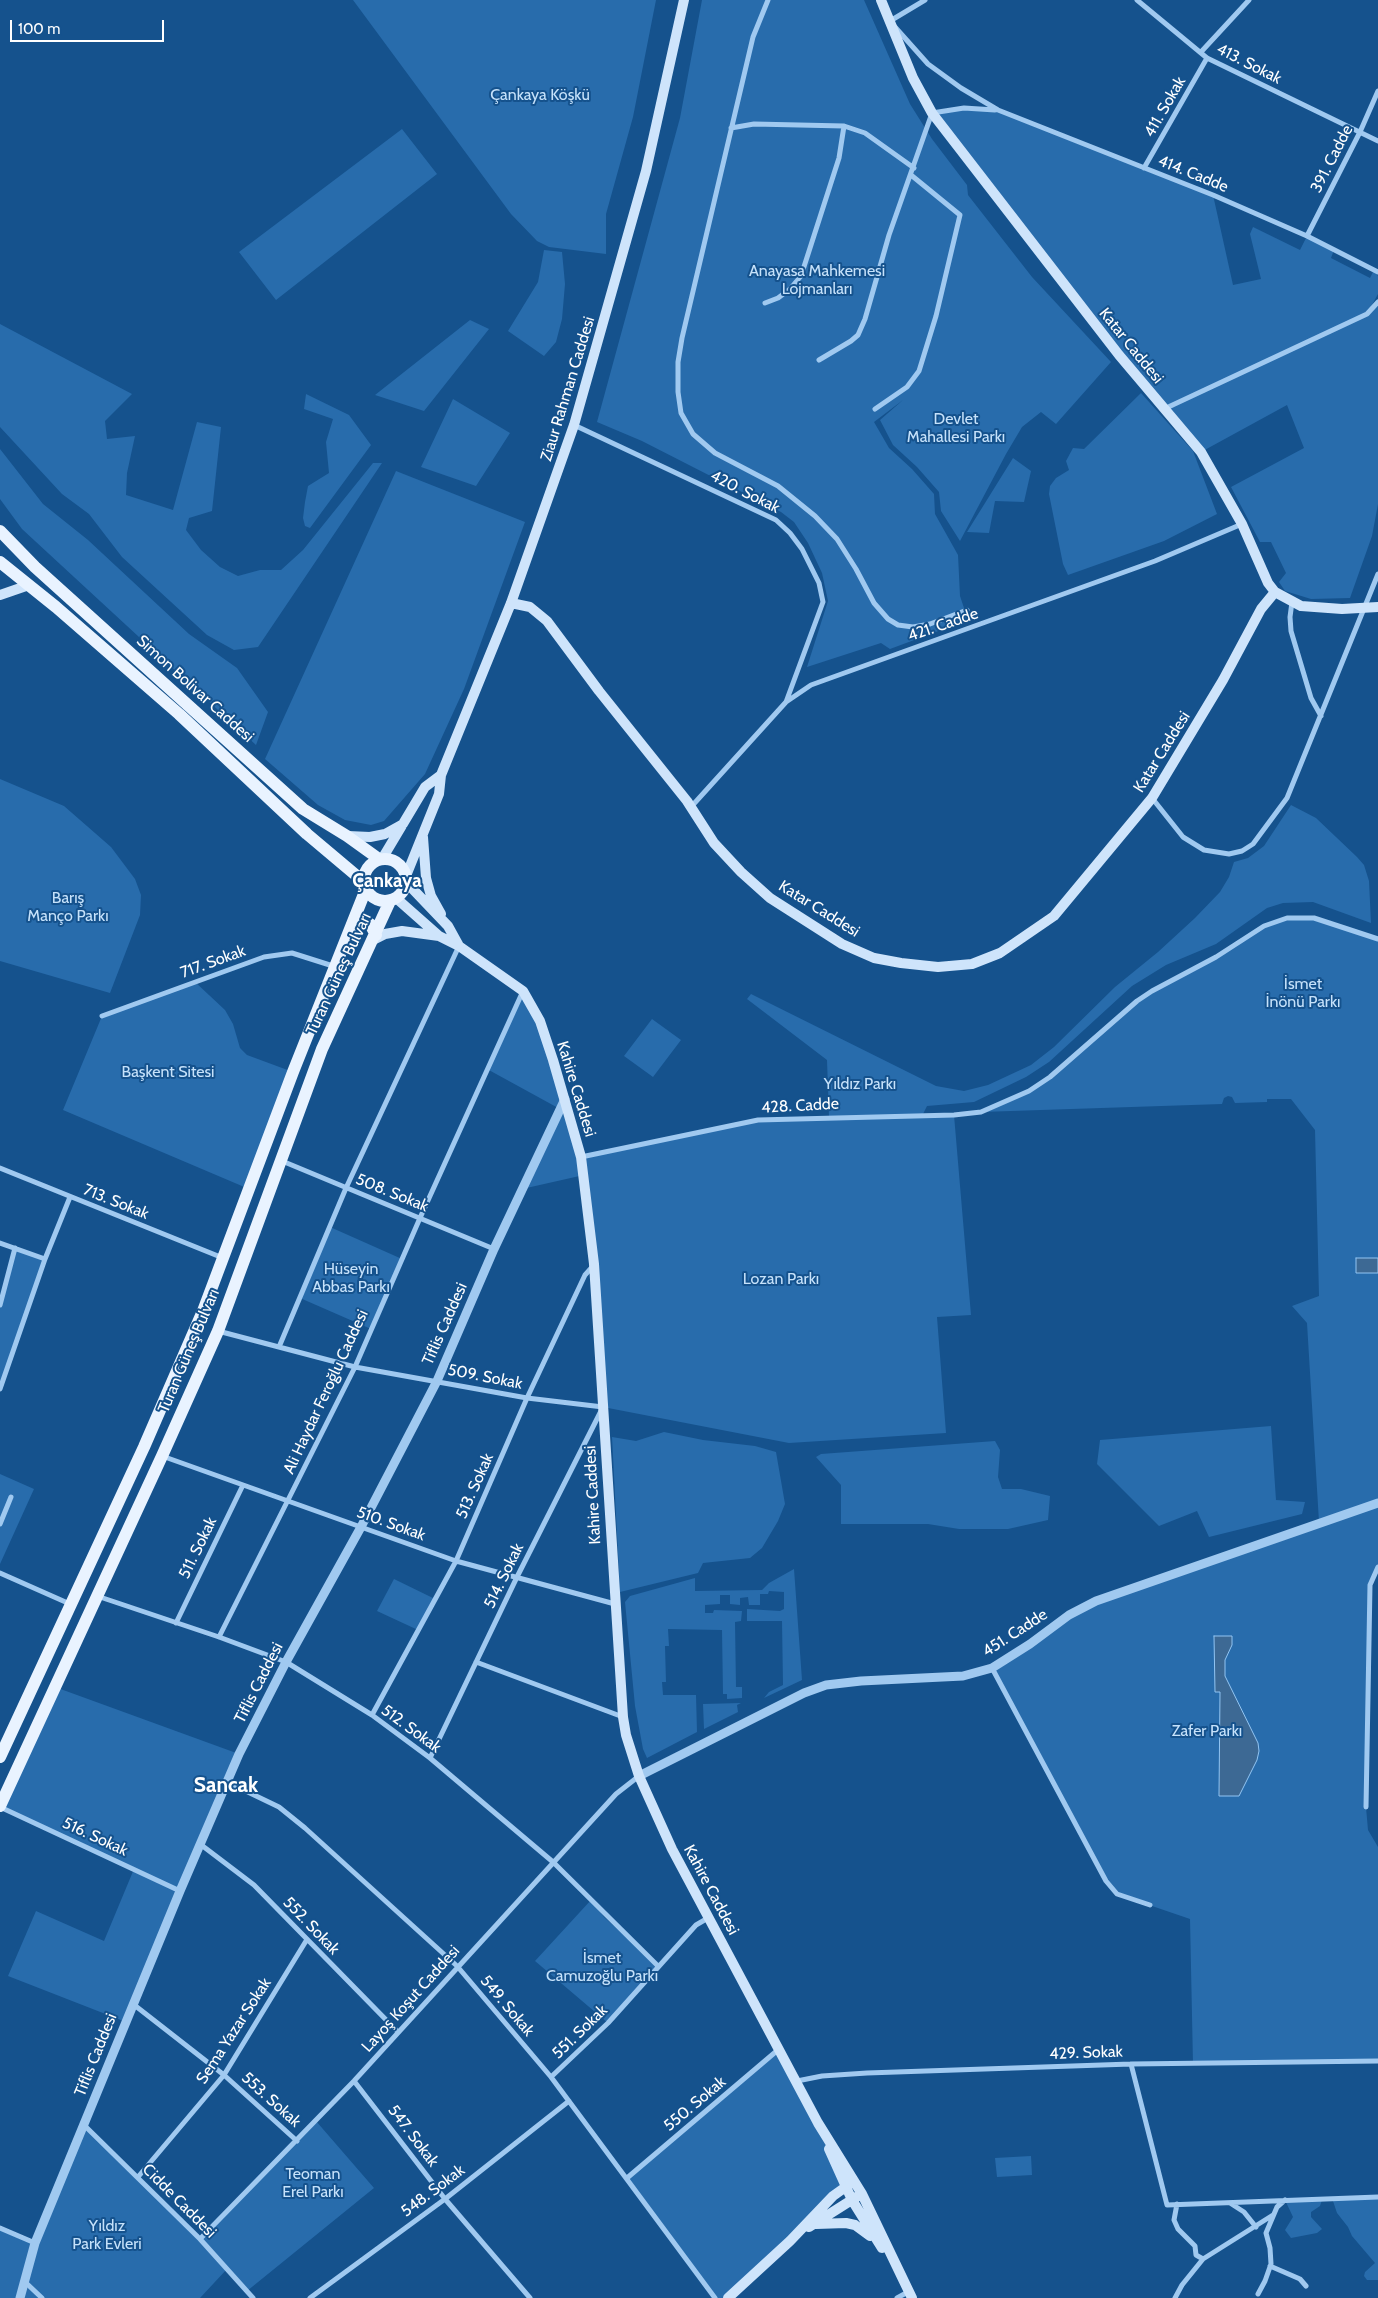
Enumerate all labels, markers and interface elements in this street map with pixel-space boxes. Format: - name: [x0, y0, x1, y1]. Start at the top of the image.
- scale bar: [12, 10, 166, 42]
- text: 100 m: [18, 20, 60, 38]
- street label: 413. Sokak: [1213, 40, 1285, 88]
- street label: 411. Sokak: [1140, 73, 1190, 141]
- park label: Çankaya Köşkü: [490, 85, 590, 105]
- street label: 391. Cadde: [1307, 122, 1357, 196]
- street label: 414. Cadde: [1155, 151, 1231, 197]
- park label: Anayasa Mahkemesi Lojmanları: [749, 261, 885, 299]
- street label: Katar Caddesi: [1095, 304, 1167, 388]
- street label: Ziaur Rahman Caddesi: [537, 314, 599, 464]
- park label: Devlet Mahallesi Parkı: [907, 409, 1005, 447]
- street label: 420. Sokak: [707, 466, 783, 518]
- street label: 421. Cadde: [905, 604, 981, 646]
- street label: Simon Bolivar Caddesi: [132, 631, 258, 747]
- street label: Katar Caddesi: [1130, 708, 1194, 796]
- district label: Çankaya: [352, 870, 422, 892]
- street label: Katar Caddesi: [775, 877, 863, 941]
- park label: Barış Manço Parkı: [27, 888, 109, 926]
- street label: Turan Güneş Bulvarı: [302, 910, 376, 1038]
- street label: 717. Sokak: [178, 941, 248, 983]
- park label: İsmet İnönü Parkı: [1266, 974, 1340, 1012]
- street label: Kahire Caddesi: [552, 1039, 600, 1139]
- park label: Başkent Sitesi: [122, 1062, 214, 1082]
- park label: Yıldız Parkı: [824, 1074, 896, 1094]
- street label: 428. Cadde: [761, 1094, 839, 1118]
- street label: 508. Sokak: [353, 1170, 431, 1216]
- street label: 713. Sokak: [80, 1180, 152, 1224]
- park label: Hüseyin Abbas Parkı: [312, 1259, 390, 1297]
- park label: Lozan Parkı: [743, 1269, 819, 1289]
- street label: Tiflis Caddesi: [418, 1280, 472, 1368]
- street label: Turan Güneş Bulvarı: [154, 1286, 224, 1416]
- street label: Ali Haydar Feroğlu Caddesi: [280, 1307, 372, 1477]
- street label: 509. Sokak: [446, 1360, 524, 1394]
- street label: Kahire Caddesi: [581, 1445, 605, 1545]
- street label: 513. Sokak: [452, 1450, 498, 1522]
- street label: 510. Sokak: [354, 1503, 428, 1545]
- street label: 511. Sokak: [175, 1514, 221, 1582]
- street label: 514. Sokak: [480, 1540, 528, 1612]
- street label: 451. Cadde: [979, 1605, 1051, 1661]
- street label: Tiflis Caddesi: [230, 1639, 288, 1727]
- street label: 512. Sokak: [377, 1701, 445, 1757]
- park label: Zafer Parkı: [1172, 1721, 1242, 1741]
- district label: Sancak: [194, 1773, 258, 1799]
- street label: 516. Sokak: [59, 1814, 131, 1860]
- street label: Kahire Caddesi: [679, 1842, 743, 1938]
- street label: 552. Sokak: [279, 1893, 343, 1959]
- street label: Layoş Koşut Caddesi: [358, 1942, 464, 2056]
- park label: İsmet Camuzoğlu Parkı: [546, 1948, 658, 1986]
- street label: 549. Sokak: [476, 1972, 538, 2040]
- street label: Sema Yazar Sokak: [193, 1974, 275, 2088]
- street label: 551. Sokak: [548, 2001, 612, 2063]
- street label: Tiflis Caddesi: [71, 2011, 121, 2099]
- street label: 429. Sokak: [1049, 2042, 1123, 2064]
- street label: 553. Sokak: [237, 2068, 305, 2132]
- street label: 550. Sokak: [660, 2072, 730, 2136]
- street label: 547. Sokak: [384, 2101, 442, 2171]
- street label: Cidde Caddesi: [138, 2160, 220, 2242]
- street label: 548. Sokak: [397, 2161, 469, 2221]
- park label: Teoman Erel Parkı: [282, 2164, 344, 2202]
- park label: Yıldız Park Evleri: [72, 2216, 142, 2254]

